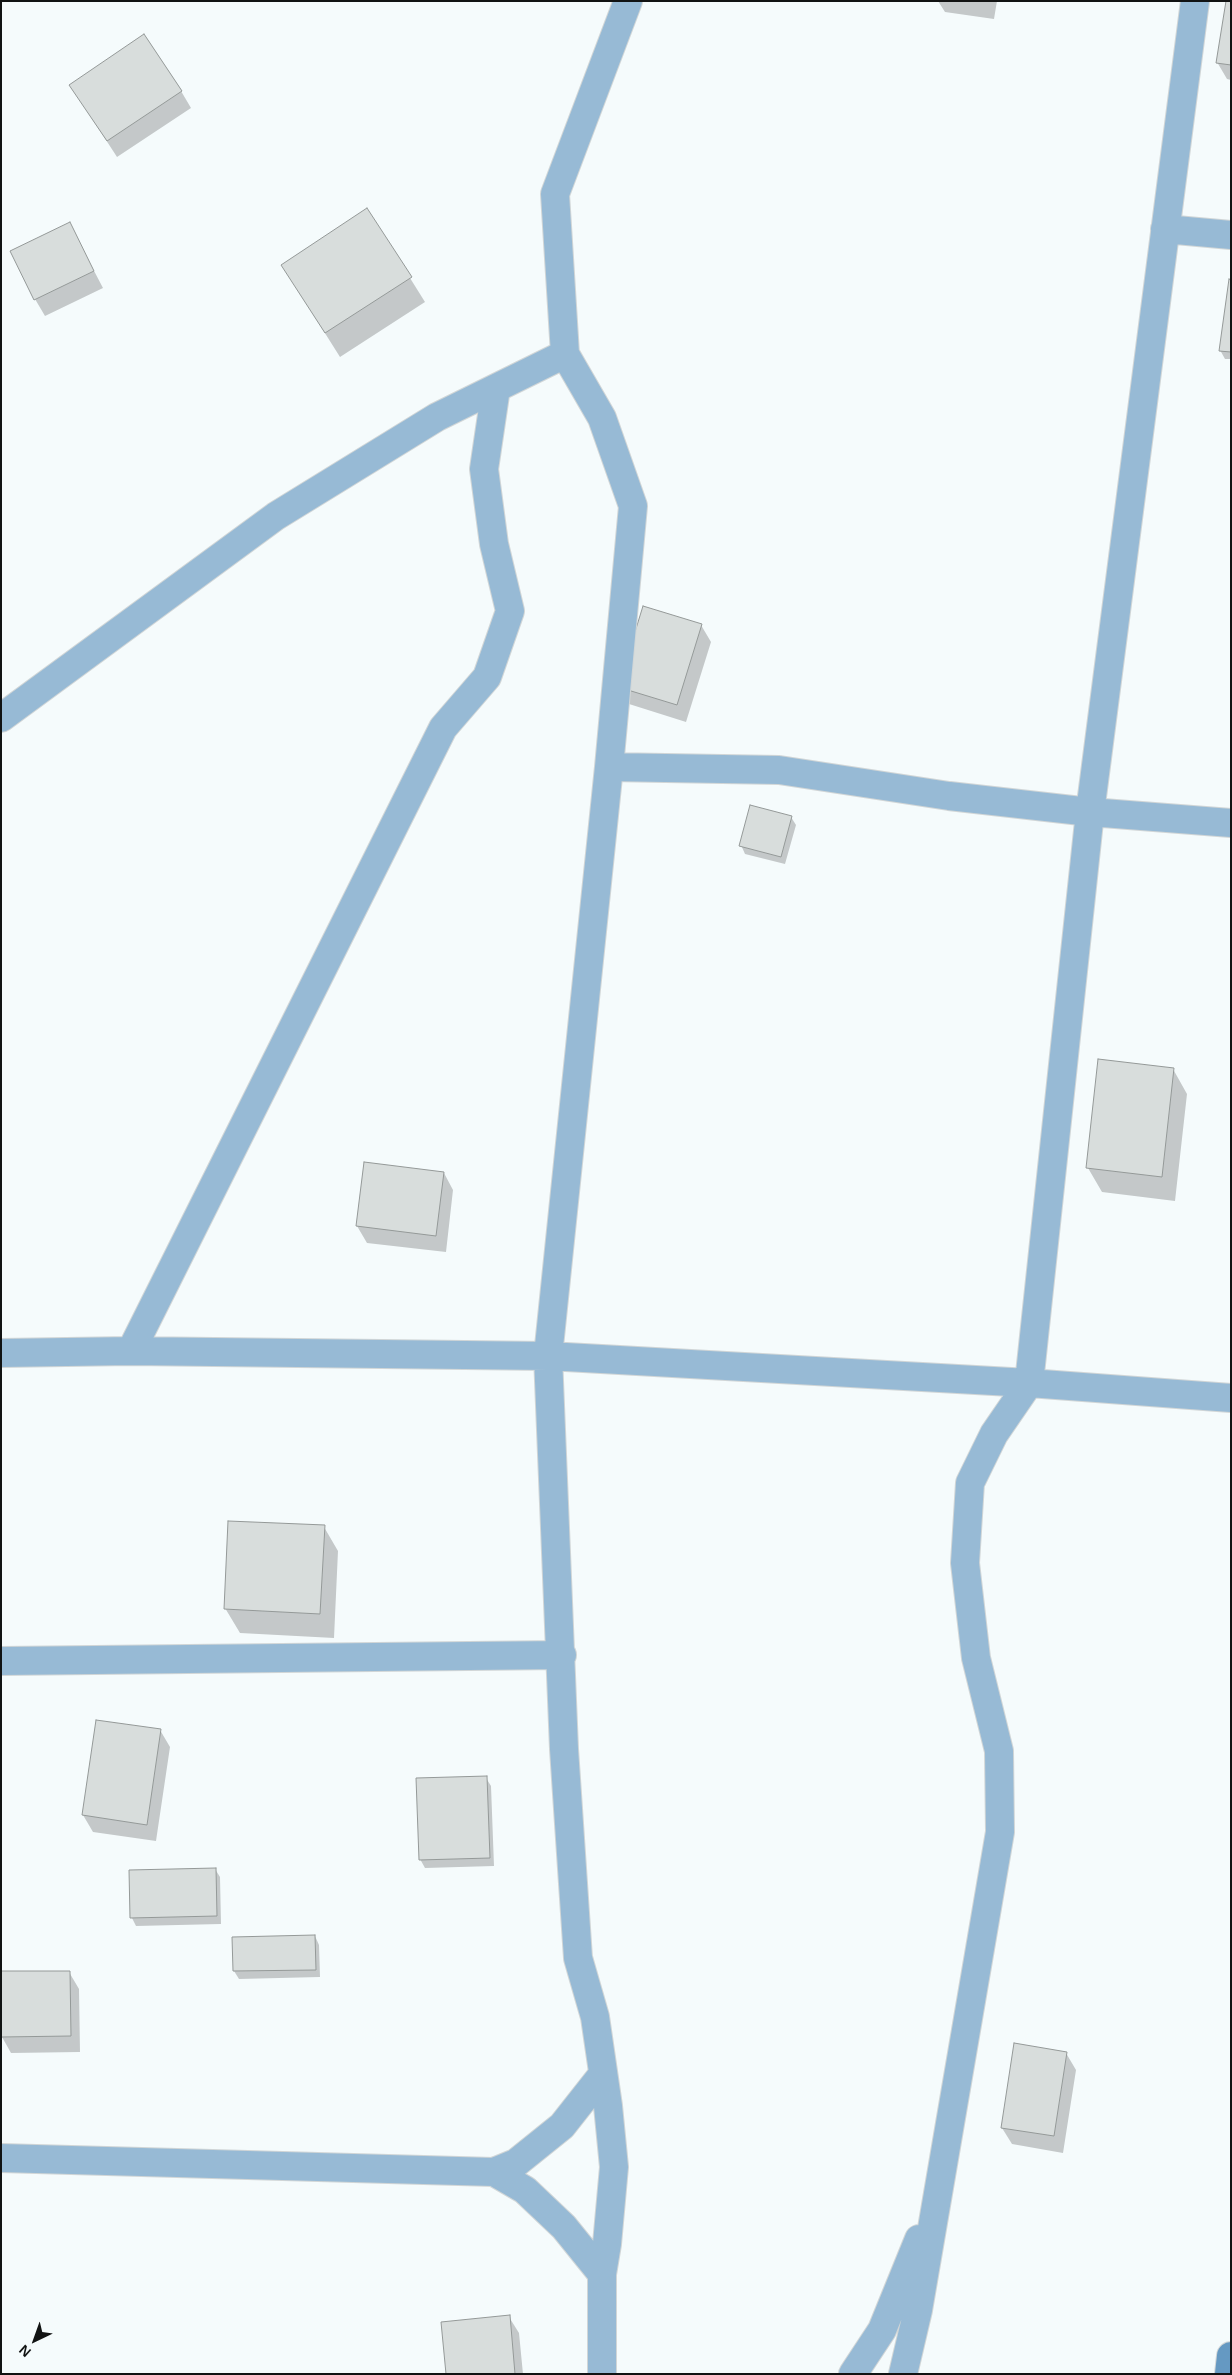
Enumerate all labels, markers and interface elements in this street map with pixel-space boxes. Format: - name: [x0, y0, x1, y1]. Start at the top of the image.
- north arrow: [10, 2315, 60, 2365]
- text: N: [16, 2342, 34, 2360]

